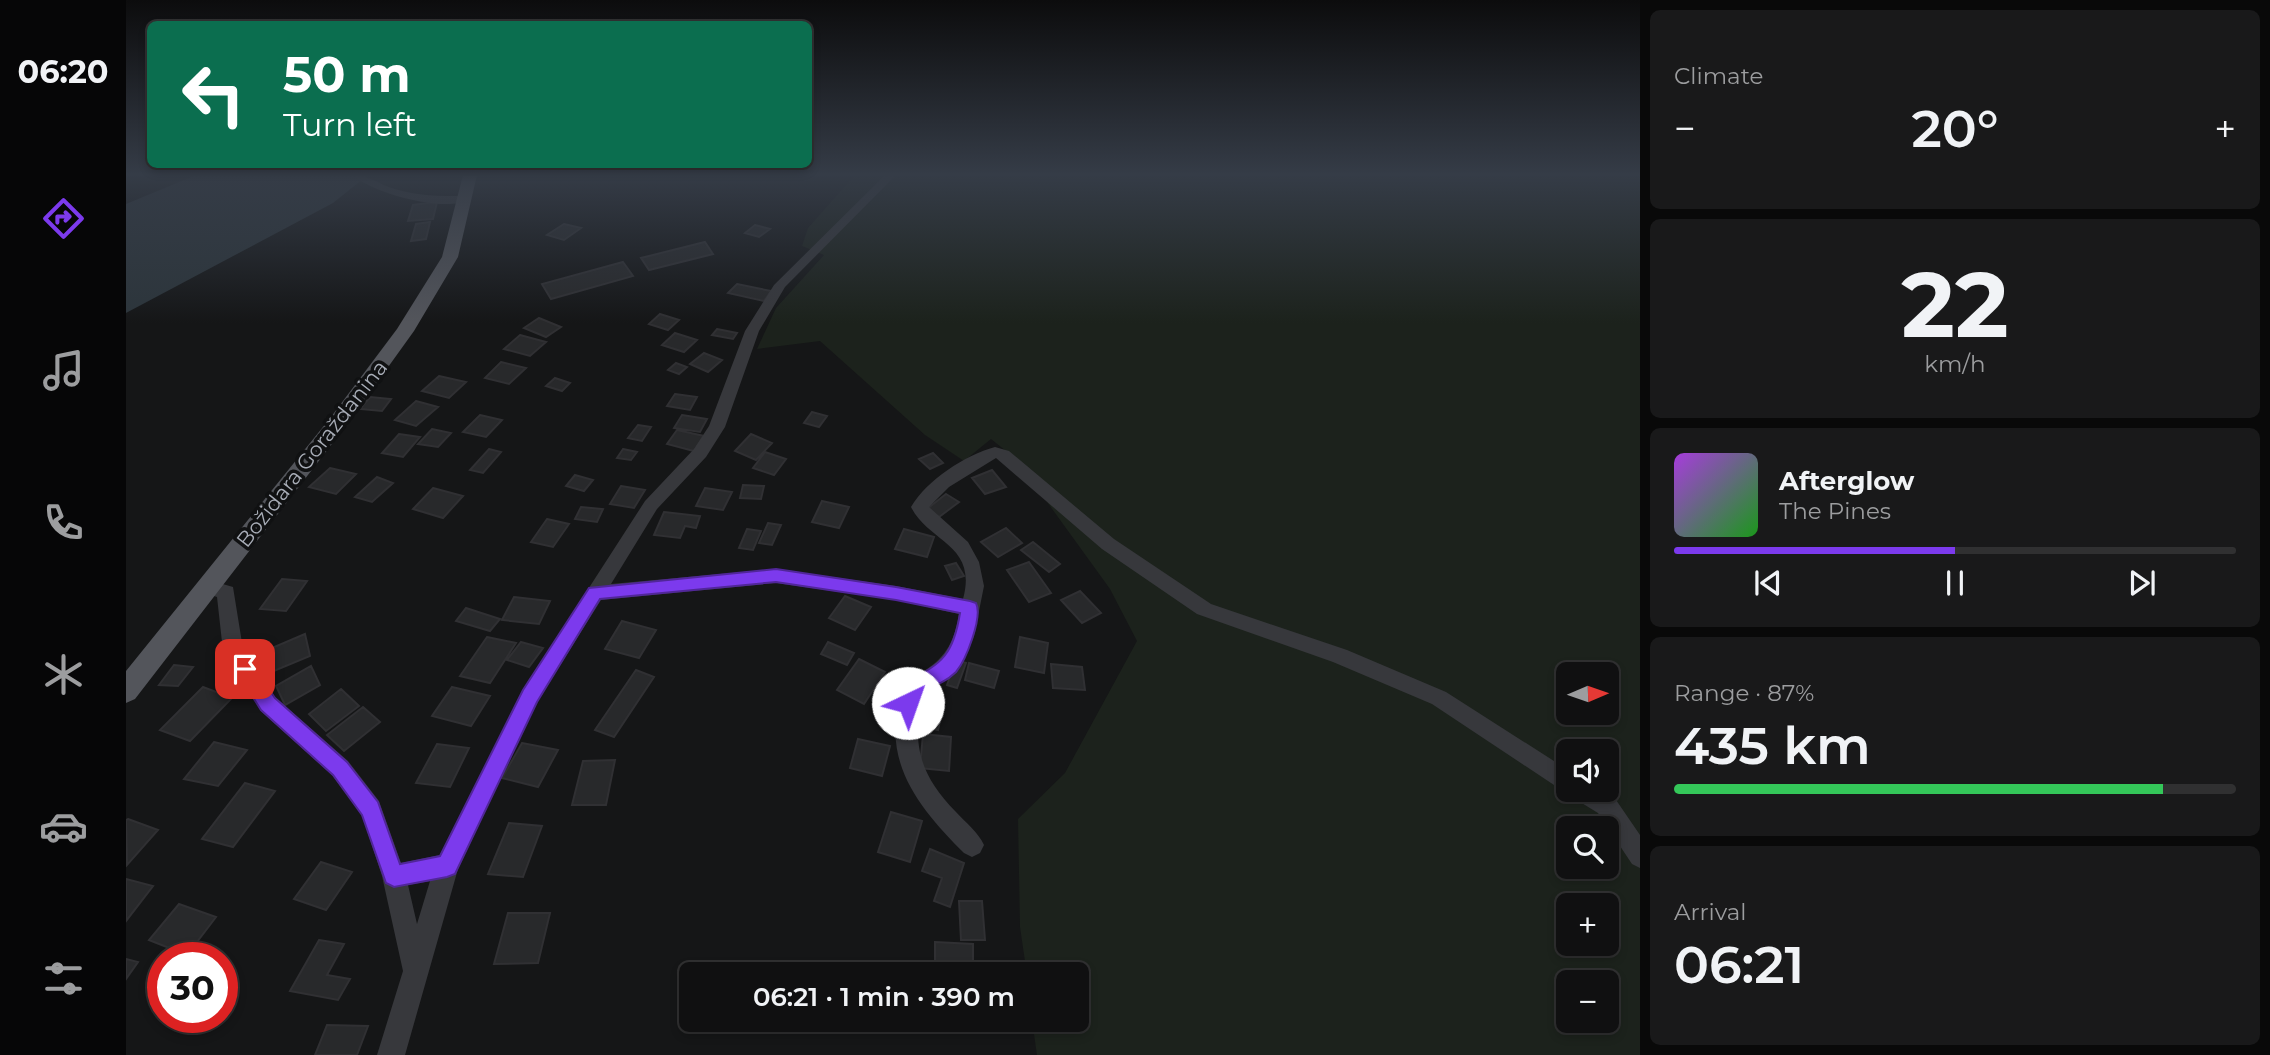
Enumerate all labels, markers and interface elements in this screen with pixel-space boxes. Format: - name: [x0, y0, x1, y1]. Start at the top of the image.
- text: 50 m: [283, 45, 411, 104]
- icon: left: [168, 49, 259, 140]
- text: 06:20: [17, 52, 109, 91]
- text: Climate: [1674, 62, 1763, 90]
- text: 20°: [1911, 97, 1999, 160]
- text: Turn left: [283, 105, 417, 144]
- text: −: [1674, 105, 1696, 152]
- text: +: [2214, 105, 2236, 152]
- icon: directions: [39, 194, 88, 243]
- text: 22: [1901, 249, 2009, 360]
- icon: music: [39, 346, 88, 395]
- text: km/h: [1924, 350, 1986, 378]
- street label: Božidara Goraždanina: [231, 355, 392, 552]
- text: Afterglow: [1779, 465, 1914, 497]
- text: The Pines: [1779, 497, 1891, 525]
- icon: phone: [39, 498, 88, 547]
- icon: previous: [1749, 564, 1787, 602]
- icon: pause: [1936, 564, 1974, 602]
- icon: next: [2123, 564, 2161, 602]
- pin: [215, 639, 275, 699]
- icon: climate: [39, 650, 88, 699]
- icon: arrive: [226, 650, 264, 688]
- north arrow: [1556, 662, 1619, 724]
- map controls: [1556, 662, 1619, 1033]
- position arrow: [871, 666, 945, 740]
- text: Range · 87%: [1674, 679, 1814, 707]
- text: 435 km: [1674, 714, 1871, 777]
- button: sound: [1556, 739, 1619, 802]
- icon: car: [39, 802, 88, 851]
- button: search: [1556, 816, 1619, 879]
- button: +: [1556, 893, 1619, 956]
- text: Arrival: [1674, 898, 1747, 926]
- text: 06:21: [1674, 933, 1804, 996]
- speed limit sign: 30: [147, 942, 238, 1033]
- icon: filters: [39, 954, 88, 1003]
- button: −: [1556, 970, 1619, 1033]
- text: 06:21 · 1 min · 390 m: [753, 981, 1015, 1013]

